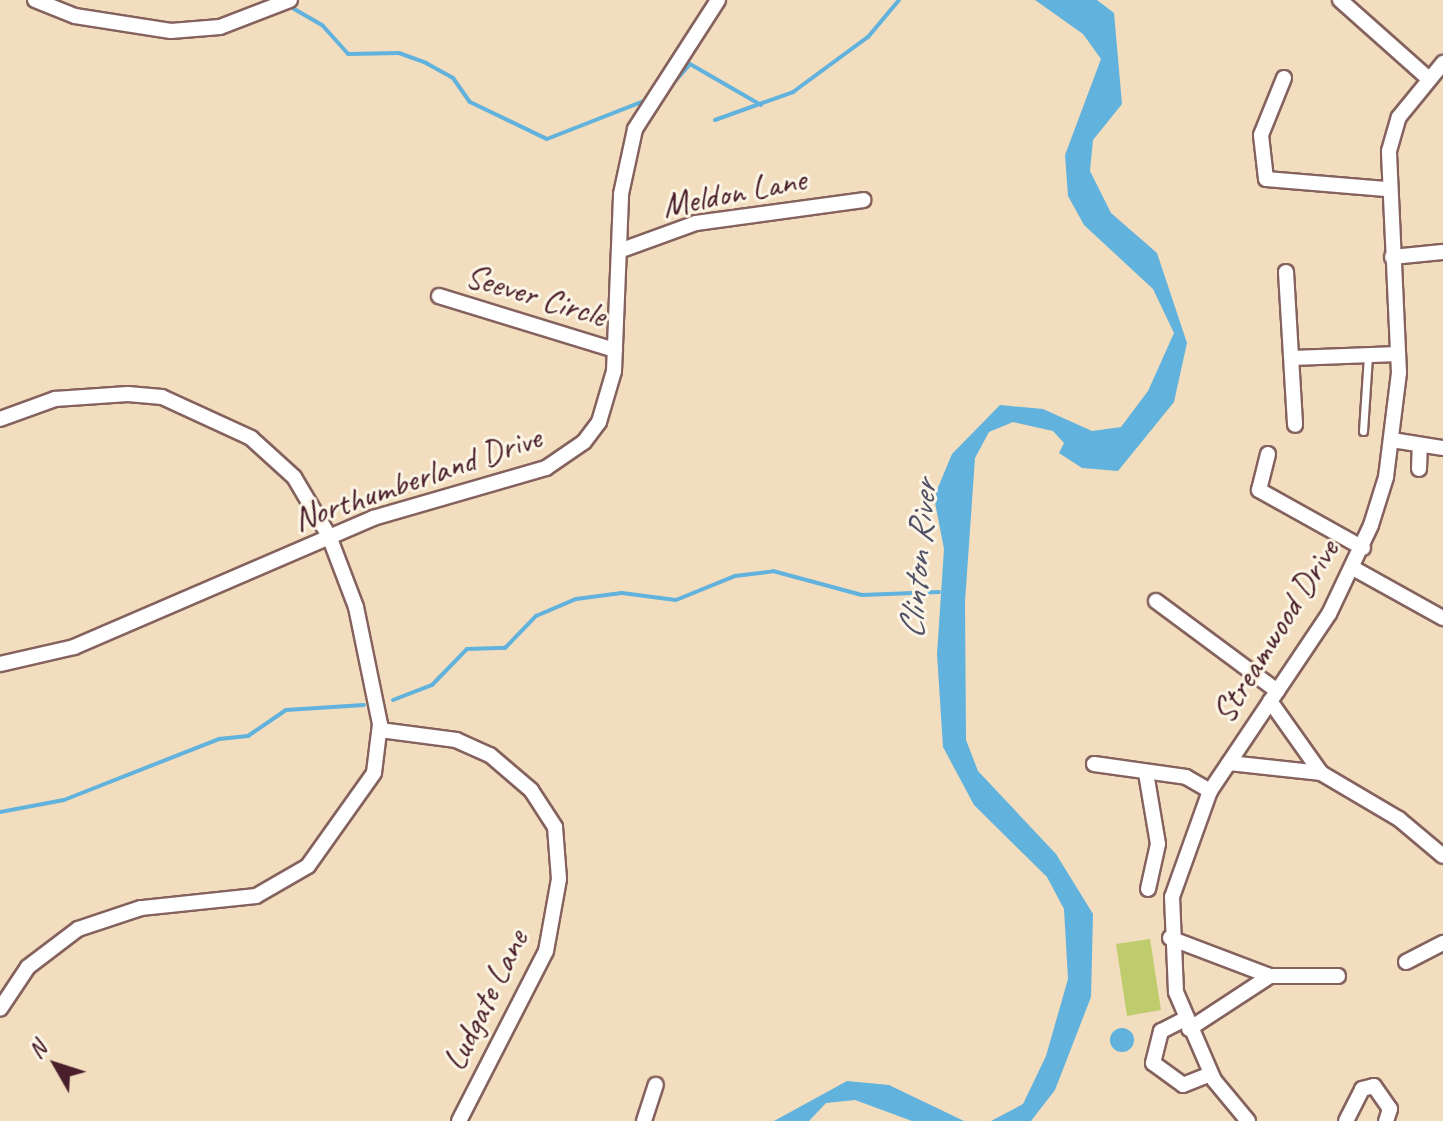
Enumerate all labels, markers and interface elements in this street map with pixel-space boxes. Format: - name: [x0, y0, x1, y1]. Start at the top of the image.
- street label: Meldon Lane: [658, 158, 810, 226]
- street label: Seever Circle: [461, 254, 611, 336]
- street label: Northumberland Drive: [288, 416, 546, 540]
- water label: Clinton River: [890, 479, 946, 641]
- street label: Streamwood Drive: [1202, 532, 1348, 730]
- street label: Ludgate Lane: [434, 923, 536, 1077]
- north arrow: [16, 1025, 96, 1105]
- text: N: [22, 1036, 53, 1064]

